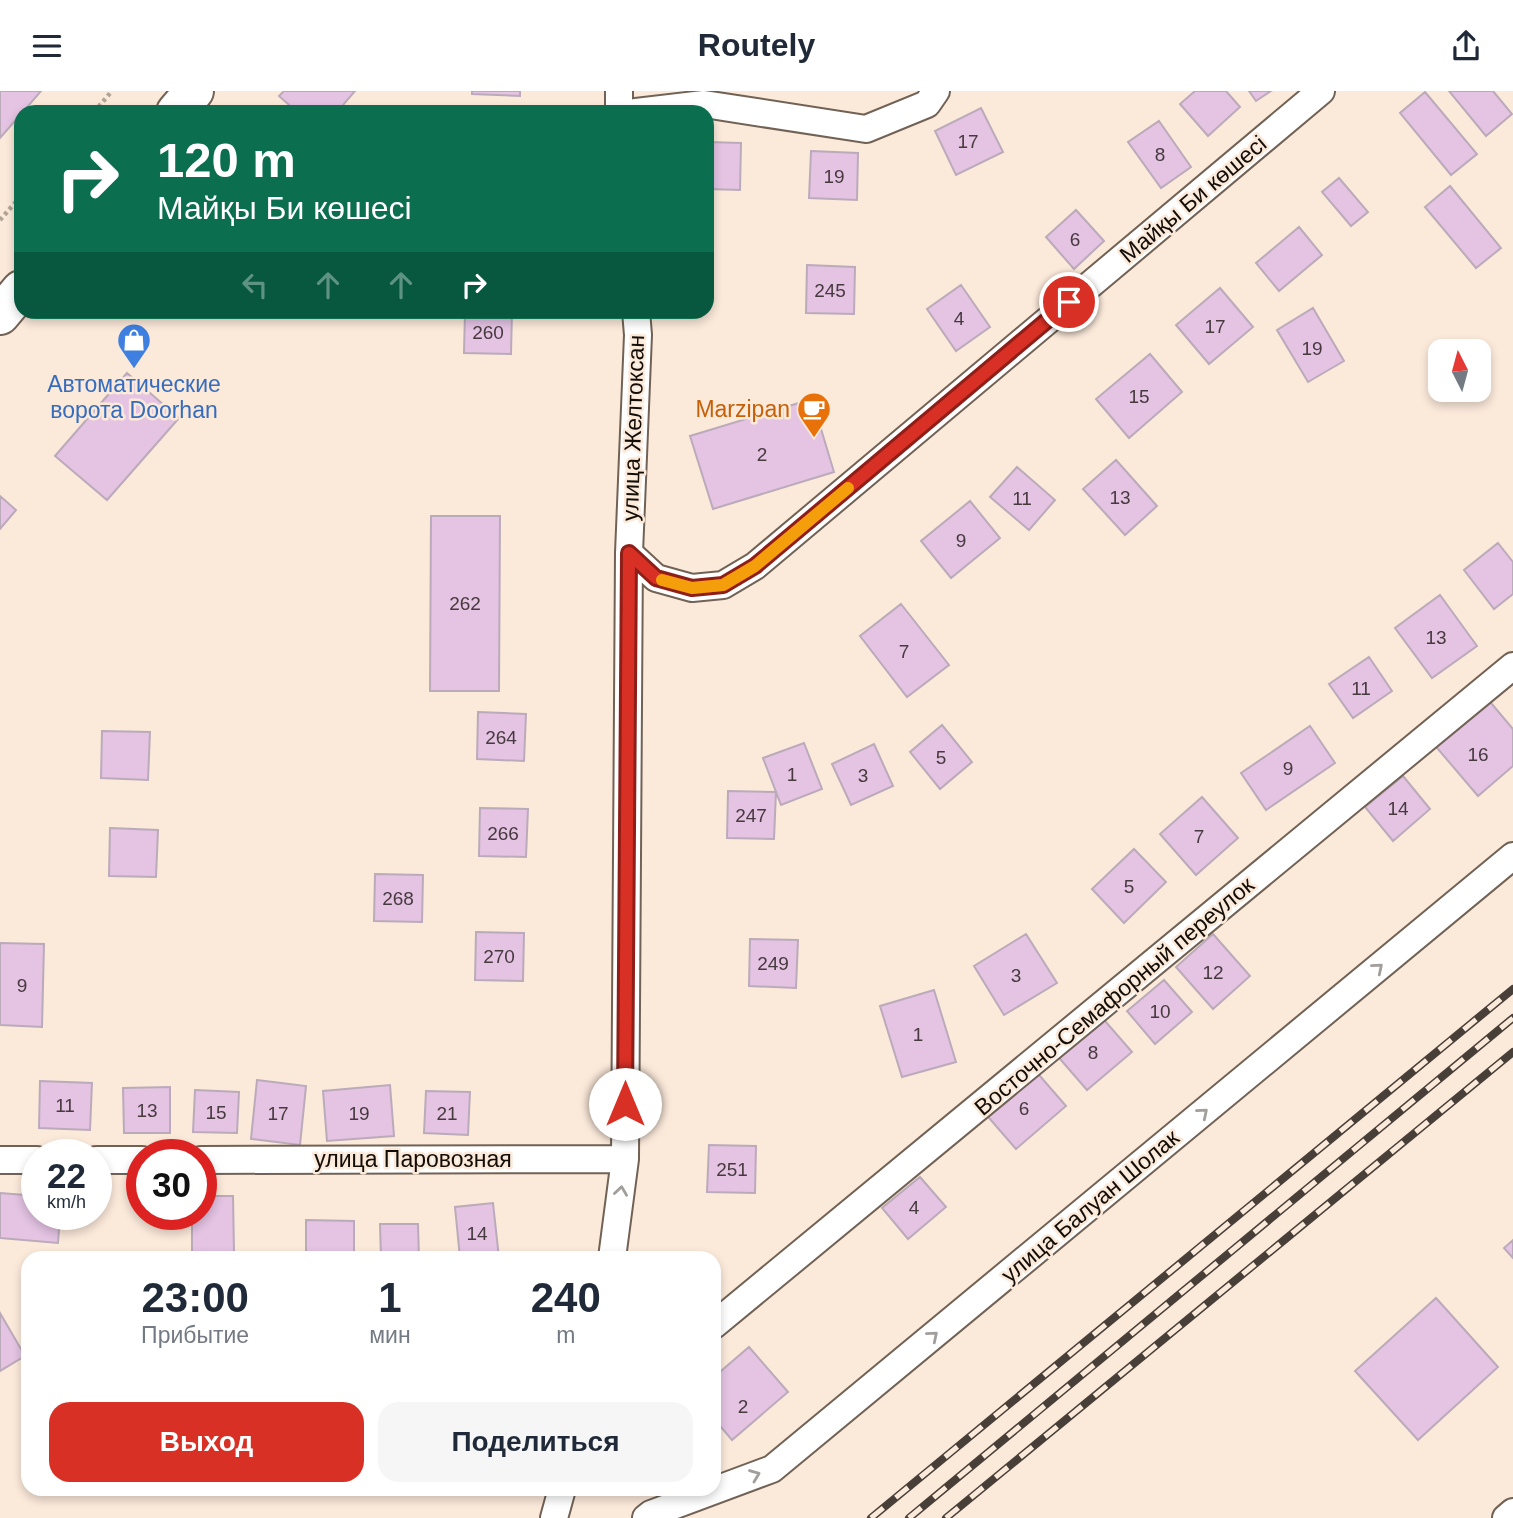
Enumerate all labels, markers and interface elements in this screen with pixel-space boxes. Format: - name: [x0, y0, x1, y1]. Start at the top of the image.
- icon: menu: [28, 27, 66, 65]
- text: Routely: [698, 27, 815, 63]
- icon: share: [1447, 27, 1485, 65]
- street label: Майқы Би көшесі: [1115, 130, 1271, 268]
- house number: 17: [957, 131, 979, 152]
- icon: right: [42, 133, 133, 224]
- text: 120 m: [157, 133, 296, 187]
- house number: 8: [1155, 144, 1165, 165]
- house number: 19: [823, 166, 845, 187]
- text: Майқы Би көшесі: [157, 190, 412, 226]
- house number: 6: [1070, 229, 1080, 250]
- icon: left: [236, 266, 274, 304]
- icon: ahead: [309, 266, 347, 304]
- icon: ahead: [382, 266, 420, 304]
- icon: right: [455, 266, 493, 304]
- pin: [1039, 272, 1099, 332]
- house number: 245: [814, 280, 846, 301]
- icon: arrive: [1050, 283, 1088, 321]
- house number: 4: [954, 308, 965, 329]
- house number: 17: [1204, 316, 1226, 337]
- shop icon: Автоматические ворота Doorhan: [115, 321, 153, 370]
- house number: 260: [472, 322, 504, 343]
- street label: улица Желтоксан: [617, 334, 649, 522]
- house number: 19: [1301, 338, 1323, 359]
- north arrow: [1428, 339, 1491, 403]
- map controls: [1428, 339, 1491, 402]
- place label: Автоматические ворота Doorhan: [47, 371, 221, 423]
- house number: 15: [1128, 386, 1150, 407]
- cafe icon: Marzipan: [795, 390, 833, 439]
- place label: Marzipan: [695, 396, 790, 422]
- house number: 2: [757, 444, 767, 465]
- house number: 13: [1109, 487, 1131, 508]
- house number: 11: [1012, 488, 1032, 509]
- house number: 9: [956, 530, 966, 551]
- house number: 262: [449, 593, 481, 614]
- house number: 13: [1425, 627, 1447, 648]
- house number: 7: [899, 641, 909, 662]
- house number: 11: [1351, 678, 1371, 699]
- house number: 264: [485, 727, 517, 748]
- house number: 16: [1467, 744, 1489, 765]
- house number: 5: [936, 747, 946, 768]
- house number: 9: [1283, 758, 1293, 779]
- house number: 1: [787, 764, 797, 785]
- house number: 3: [858, 765, 868, 786]
- house number: 14: [1387, 798, 1409, 819]
- house number: 247: [735, 805, 767, 826]
- house number: 266: [487, 823, 519, 844]
- house number: 7: [1194, 826, 1204, 847]
- street label: Восточно-Семафорный переулок: [969, 871, 1260, 1121]
- house number: 5: [1124, 876, 1134, 897]
- house number: 268: [382, 888, 414, 909]
- house number: 270: [483, 946, 515, 967]
- house number: 249: [757, 953, 789, 974]
- house number: 12: [1202, 962, 1224, 983]
- one-way arrow: [1371, 963, 1383, 976]
- house number: 3: [1011, 965, 1021, 986]
- house number: 9: [17, 975, 27, 996]
- house number: 10: [1149, 1001, 1171, 1022]
- house number: 1: [913, 1024, 923, 1045]
- house number: 8: [1088, 1042, 1098, 1063]
- position arrow: [588, 1067, 662, 1141]
- house number: 11: [55, 1095, 75, 1116]
- house number: 6: [1019, 1098, 1029, 1119]
- house number: 13: [136, 1100, 158, 1121]
- house number: 15: [205, 1102, 227, 1123]
- house number: 17: [267, 1103, 289, 1124]
- house number: 19: [348, 1103, 370, 1124]
- house number: 21: [436, 1103, 458, 1124]
- one-way arrow: [1196, 1108, 1208, 1121]
- street label: улица Балуан Шолак: [996, 1124, 1185, 1288]
- speed limit sign: 30: [126, 1139, 217, 1230]
- street label: улица Паровозная: [314, 1146, 512, 1172]
- text: 22: [47, 1156, 86, 1195]
- house number: 251: [716, 1159, 748, 1180]
- one-way arrow: [613, 1185, 628, 1196]
- text: km/h: [47, 1192, 86, 1212]
- house number: 4: [909, 1197, 920, 1218]
- house number: 14: [466, 1223, 488, 1244]
- text: 23:00: [141, 1274, 249, 1321]
- text: 1: [378, 1274, 402, 1321]
- text: 240: [531, 1274, 601, 1321]
- text: Прибытие: [141, 1322, 249, 1348]
- text: мин: [369, 1322, 411, 1348]
- text: m: [556, 1322, 575, 1348]
- one-way arrow: [925, 1332, 938, 1344]
- house number: 2: [738, 1396, 748, 1417]
- button: Выход: [49, 1402, 364, 1482]
- button: Поделиться: [378, 1402, 693, 1482]
- one-way arrow: [749, 1470, 761, 1484]

